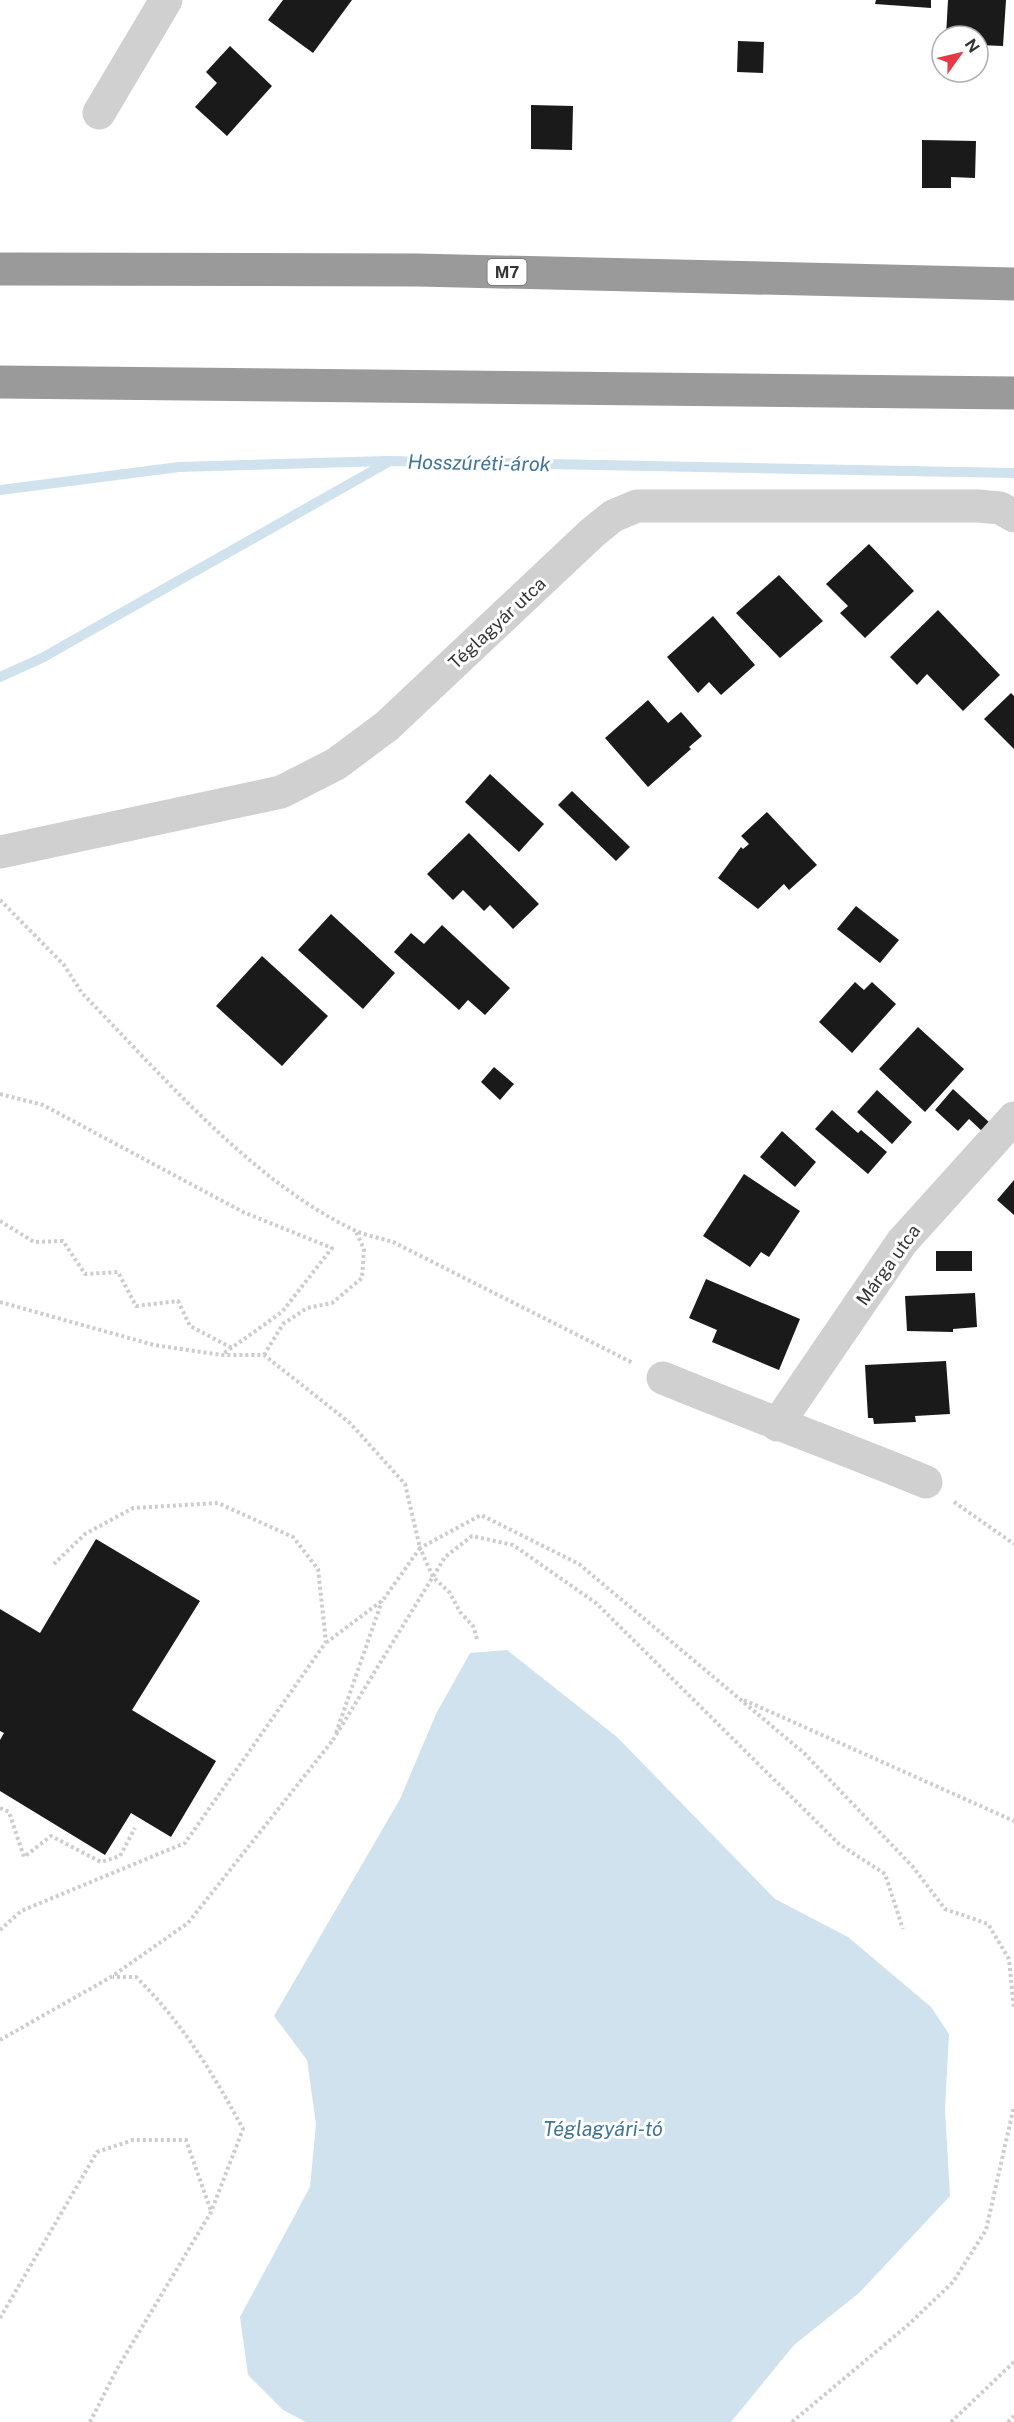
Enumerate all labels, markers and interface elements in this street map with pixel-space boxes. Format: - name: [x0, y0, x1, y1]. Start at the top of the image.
- north arrow: [930, 24, 990, 84]
- text: N: [961, 35, 983, 56]
- road number: M7: [488, 259, 526, 285]
- water label: Hosszúréti-árok: [407, 450, 551, 476]
- street label: Téglagyár utca: [444, 573, 550, 673]
- street label: Márga utca: [852, 1221, 924, 1309]
- water label: Téglagyári-tó: [543, 2117, 663, 2141]

